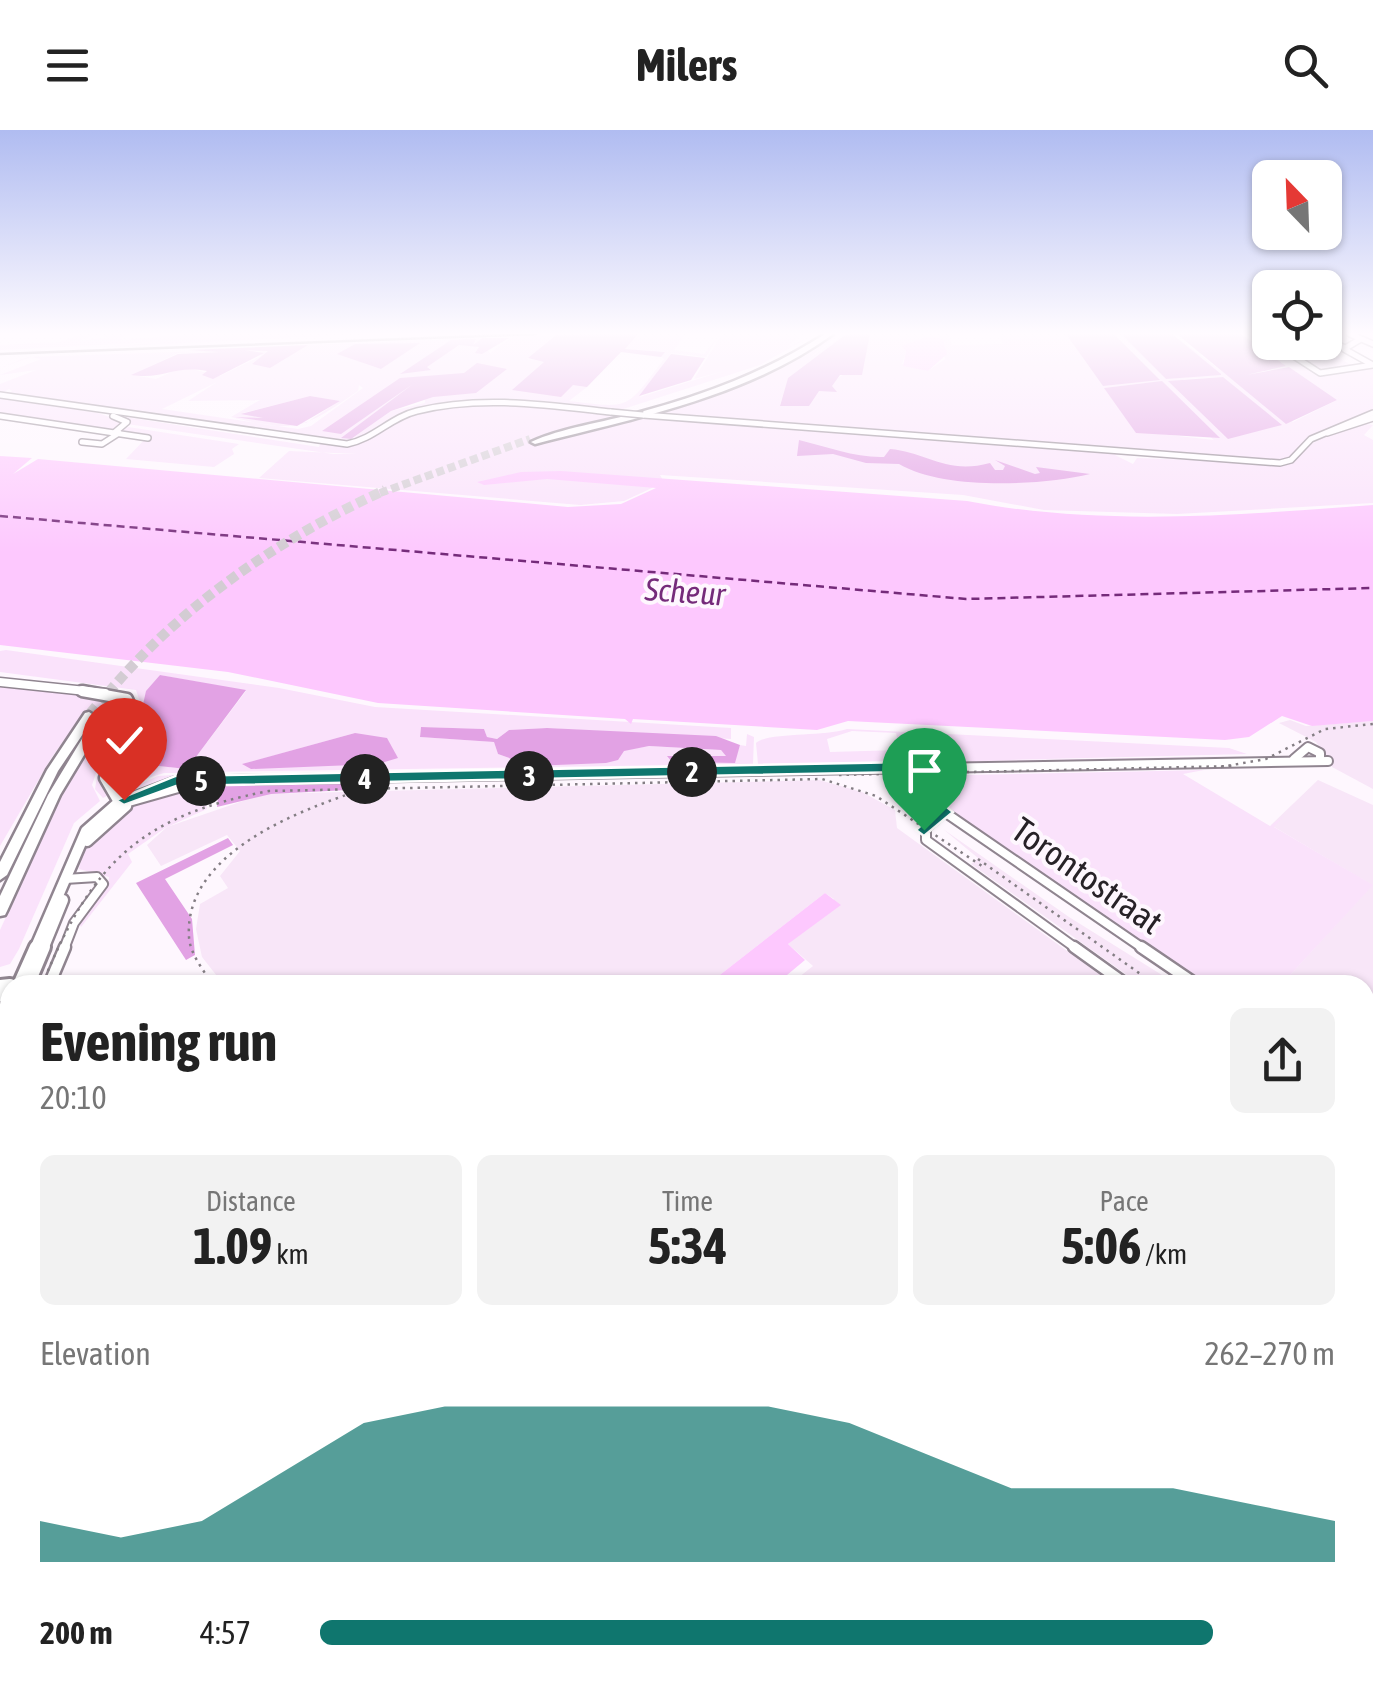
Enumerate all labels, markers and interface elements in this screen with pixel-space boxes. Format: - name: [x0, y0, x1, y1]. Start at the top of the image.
- icon: menu: [40, 38, 95, 93]
- icon: search: [1278, 38, 1333, 93]
- text: Milers: [636, 39, 737, 91]
- north arrow: [1252, 160, 1342, 250]
- map controls: [1252, 160, 1342, 360]
- button: locate: [1252, 270, 1342, 360]
- water label: Scheur: [643, 570, 728, 613]
- pin: [82, 698, 167, 801]
- icon: check: [97, 713, 152, 768]
- pin: [882, 728, 967, 831]
- icon: arrive: [897, 743, 952, 798]
- pin: 2: [667, 747, 717, 797]
- pin: 3: [504, 751, 554, 801]
- pin: 4: [340, 754, 390, 804]
- pin: 5: [176, 756, 226, 806]
- text: 2: [685, 756, 699, 788]
- text: 3: [522, 760, 536, 792]
- text: 4: [358, 763, 372, 795]
- text: 5: [194, 765, 208, 797]
- street label: Torontostraat: [1005, 809, 1170, 942]
- button: share: [1230, 1008, 1335, 1113]
- text: Evening run: [40, 1010, 277, 1073]
- text: 20:10: [40, 1079, 107, 1116]
- text: Distance: [206, 1185, 296, 1217]
- text: Time: [662, 1185, 713, 1217]
- text: Pace: [1100, 1185, 1149, 1217]
- text: 1.09: [193, 1217, 272, 1275]
- text: 5:34: [648, 1217, 727, 1275]
- text: 5:06: [1061, 1217, 1141, 1275]
- text: km: [272, 1238, 309, 1270]
- text: /km: [1141, 1238, 1187, 1270]
- text: Elevation: [40, 1335, 151, 1372]
- text: 262–270 m: [1205, 1335, 1335, 1372]
- text: 200 m: [40, 1614, 113, 1651]
- text: 4:57: [200, 1614, 251, 1651]

